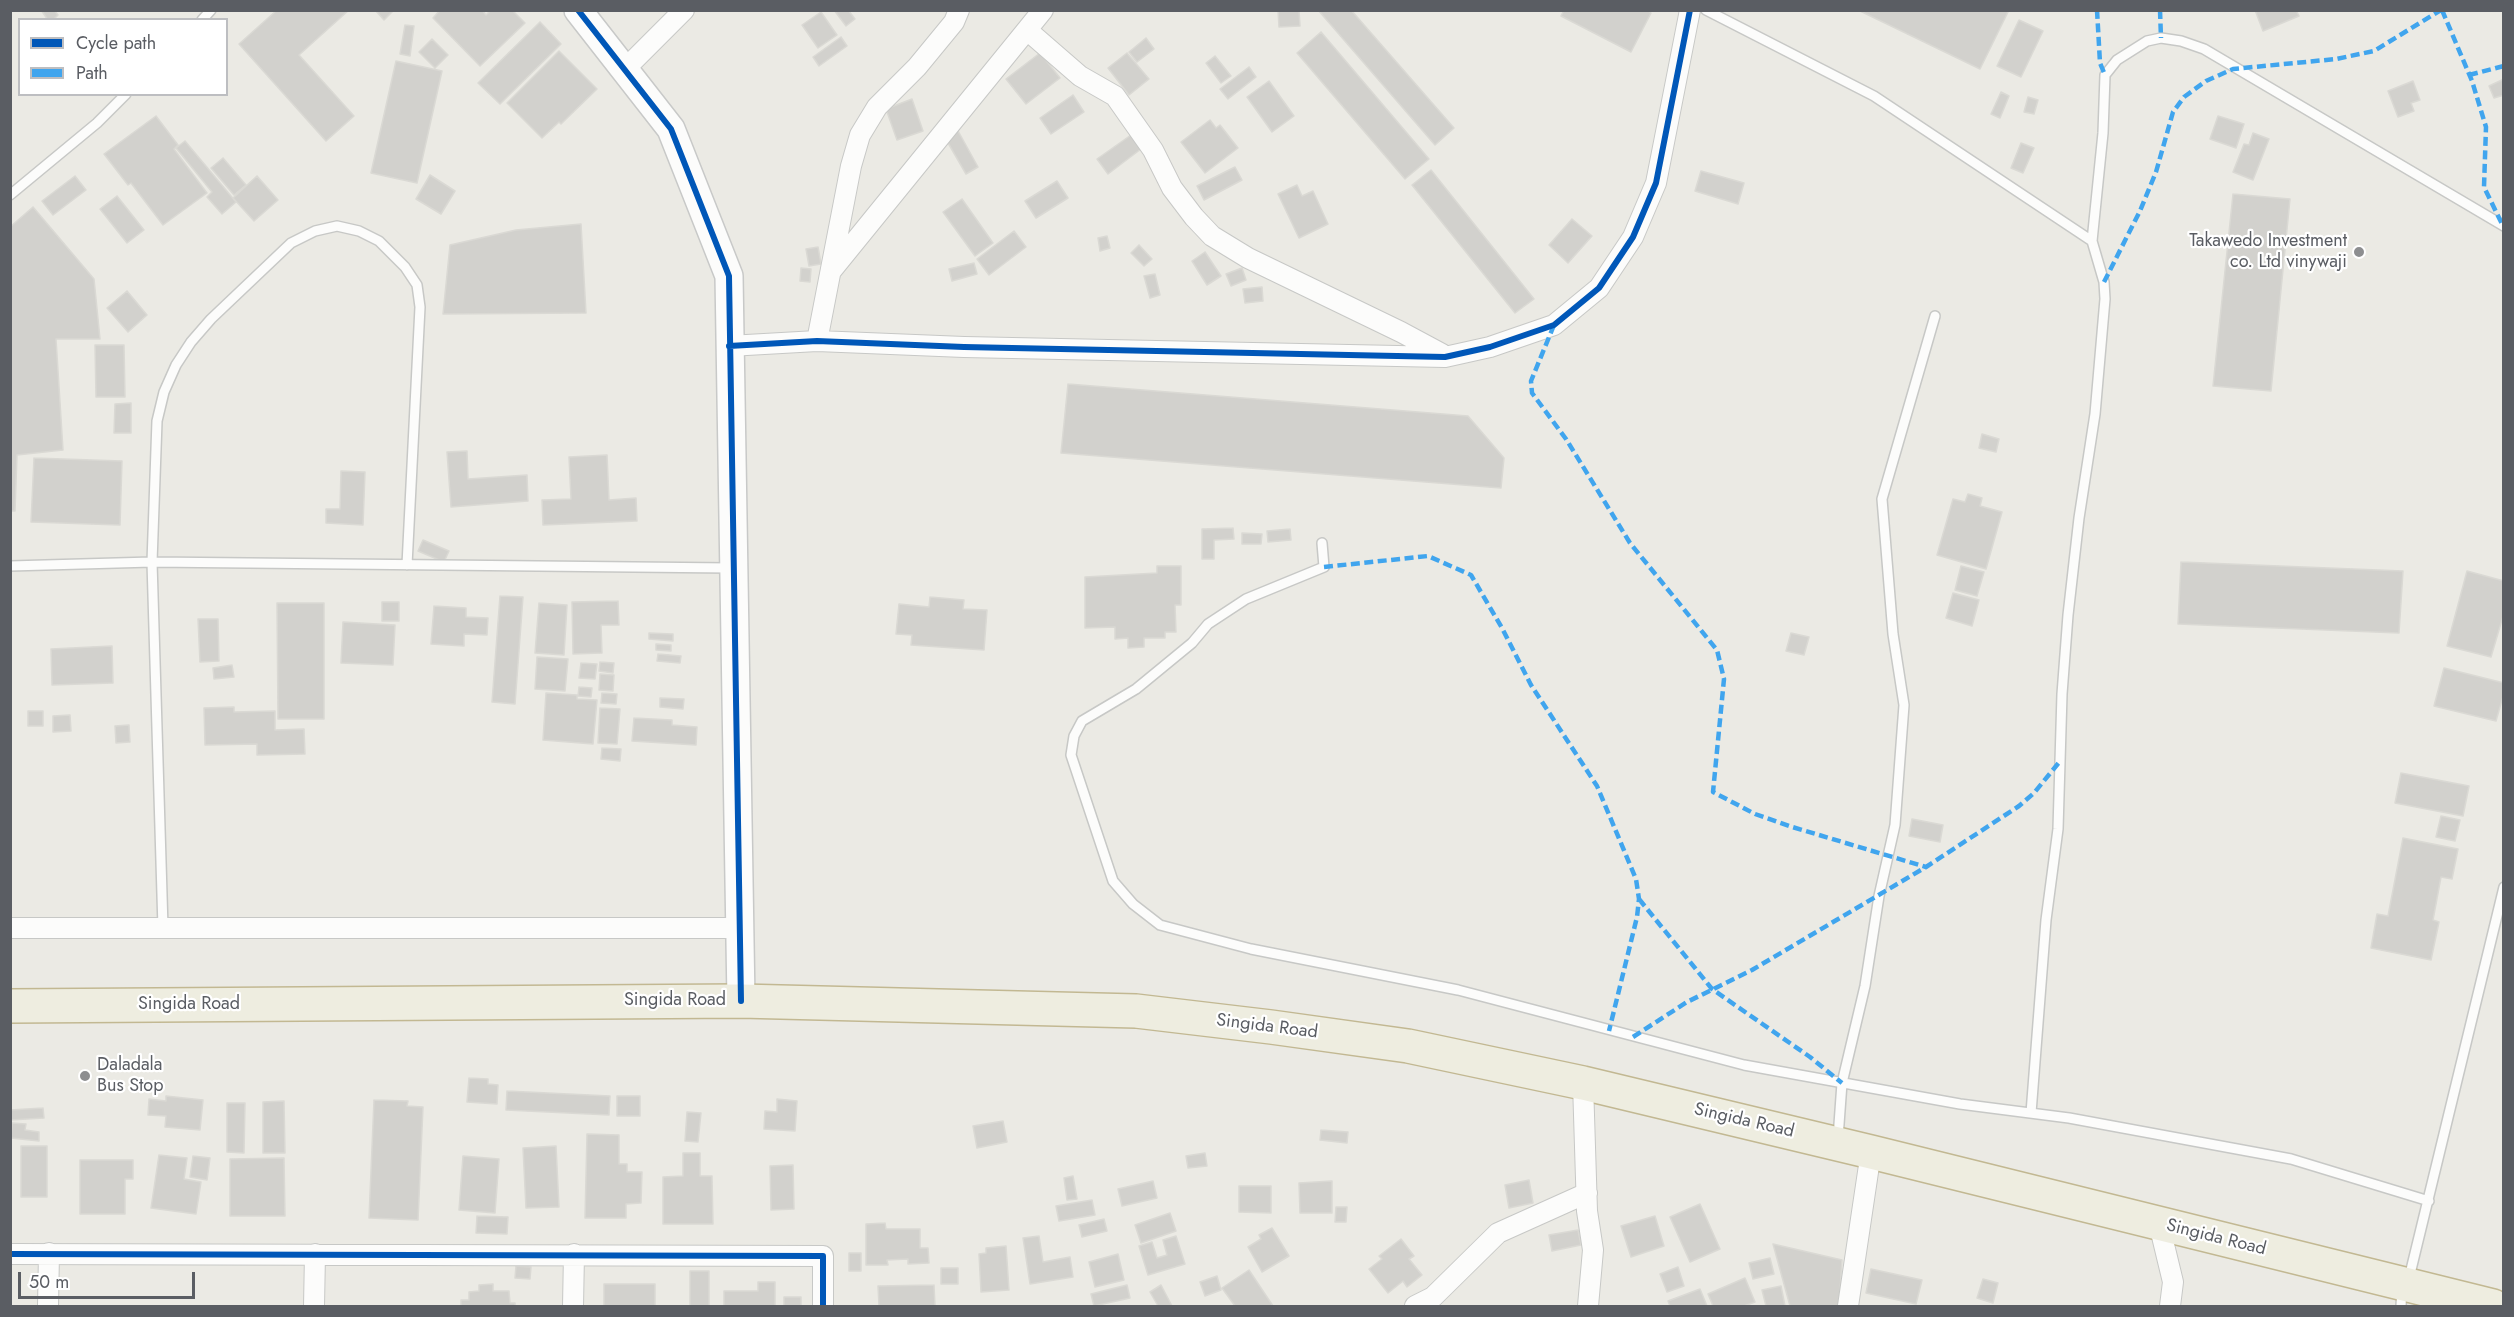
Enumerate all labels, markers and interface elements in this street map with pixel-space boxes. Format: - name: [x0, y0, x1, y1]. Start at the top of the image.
- legend: [18, 18, 228, 96]
- text: Cycle path: [76, 30, 156, 56]
- text: Path: [76, 60, 108, 86]
- place label: Takawedo Investment co. Ltd vinywaji: [2189, 231, 2347, 274]
- marker: Takawedo Investment co. Ltd vinywaji: [2352, 245, 2366, 259]
- street label: Singida Road: [624, 990, 726, 1012]
- street label: Singida Road: [138, 994, 240, 1016]
- street label: Singida Road: [1215, 1010, 1319, 1044]
- place label: Daladala Bus Stop: [97, 1055, 163, 1098]
- marker: Daladala Bus Stop: [78, 1069, 92, 1083]
- street label: Singida Road: [1692, 1099, 1796, 1143]
- street label: Singida Road: [2164, 1215, 2268, 1261]
- scale bar: [21, 1260, 198, 1298]
- text: 50 m: [29, 1269, 69, 1295]

